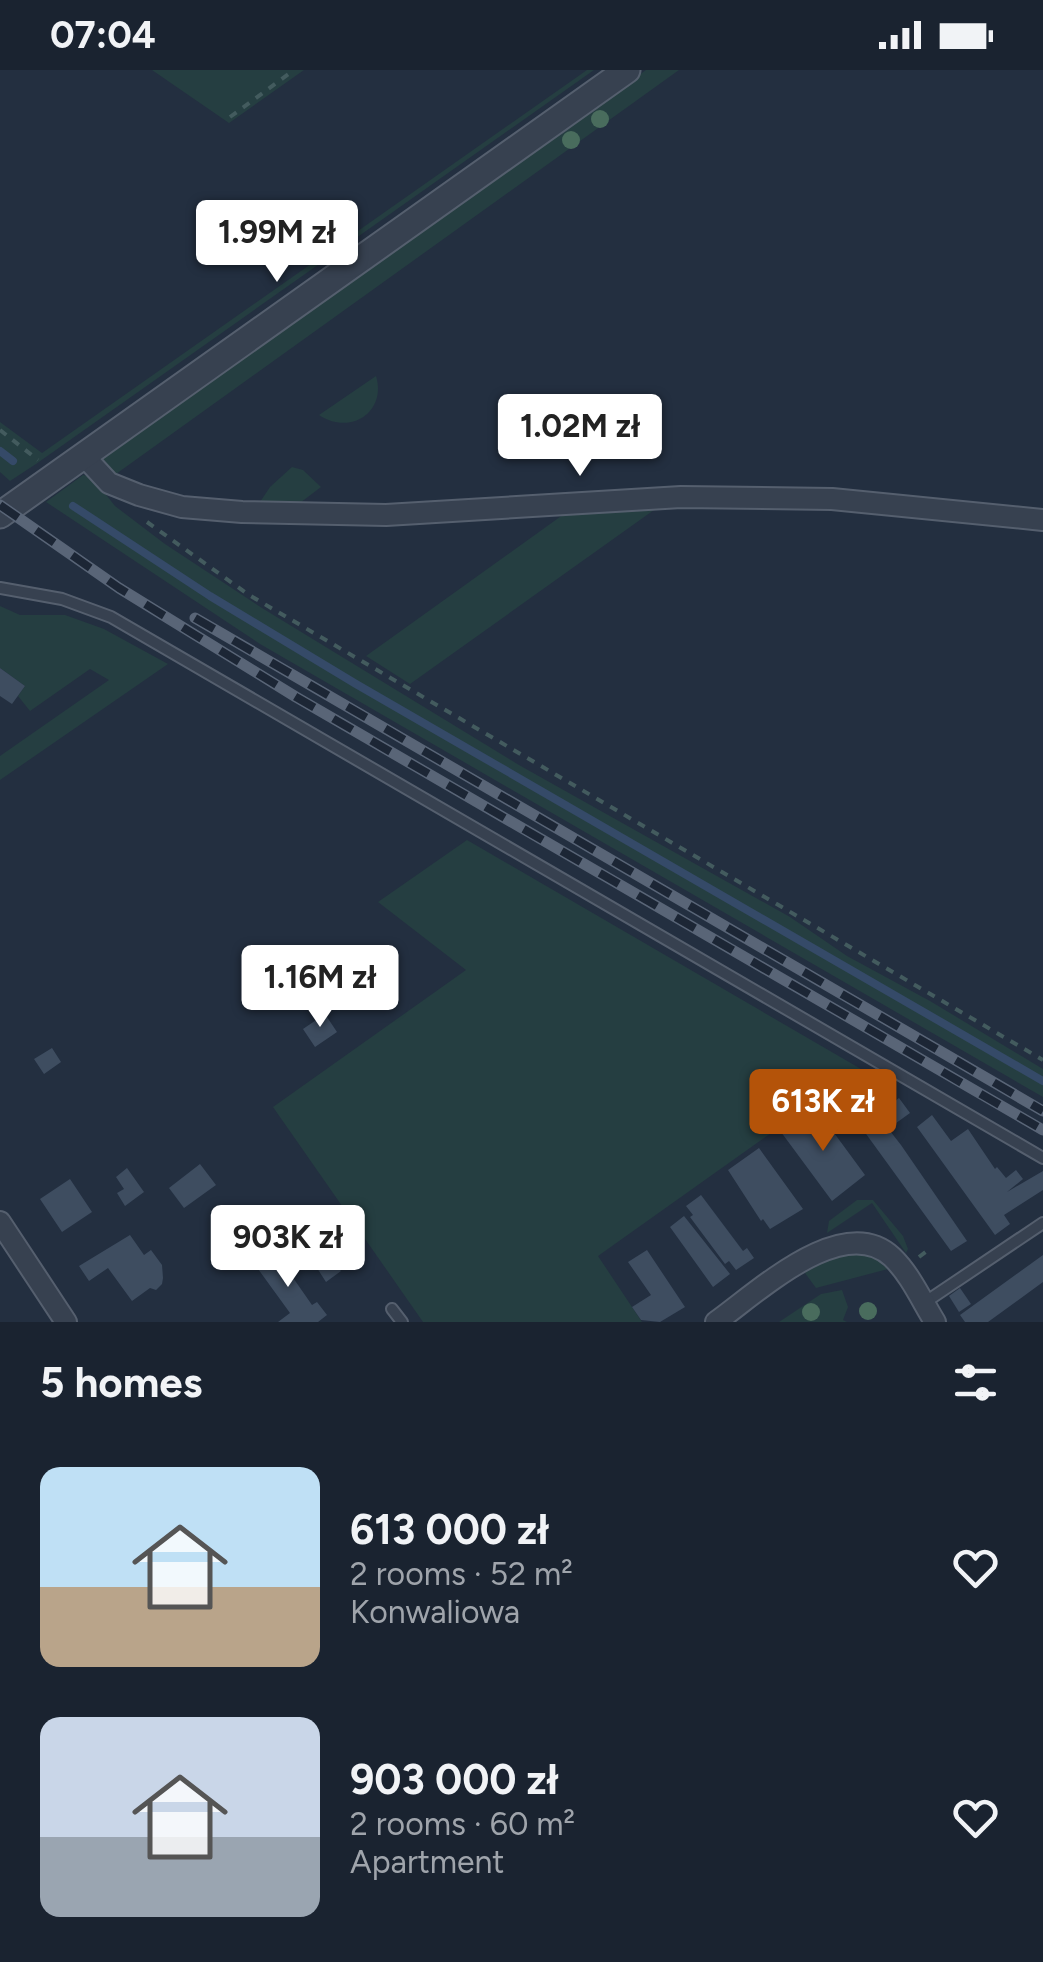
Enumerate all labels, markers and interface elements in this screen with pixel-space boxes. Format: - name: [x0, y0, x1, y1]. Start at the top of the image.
- text: 07:04: [50, 12, 156, 58]
- pin: 1.99M zł: [174, 200, 380, 285]
- text: 1.99M zł: [218, 213, 336, 251]
- pin: 1.02M zł: [477, 394, 683, 479]
- text: 1.02M zł: [520, 407, 640, 445]
- pin: 1.16M zł: [217, 945, 423, 1030]
- text: 1.16M zł: [264, 958, 376, 996]
- pin: 613K zł: [731, 1069, 915, 1154]
- text: 613K zł: [771, 1082, 875, 1120]
- pin: 903K zł: [196, 1205, 380, 1290]
- text: 903K zł: [233, 1218, 343, 1256]
- icon: filters: [948, 1355, 1003, 1410]
- text: 5 homes: [40, 1357, 202, 1408]
- text: 613 000 zł: [350, 1504, 549, 1555]
- icon: home: [120, 1507, 240, 1627]
- icon: heart: [948, 1540, 1003, 1595]
- text: 2 rooms · 52 m²: [350, 1555, 573, 1593]
- text: Konwaliowa: [350, 1593, 520, 1631]
- text: 903 000 zł: [350, 1754, 559, 1805]
- icon: home: [120, 1757, 240, 1877]
- icon: heart: [948, 1790, 1003, 1845]
- text: 2 rooms · 60 m²: [350, 1805, 575, 1843]
- text: Apartment: [350, 1843, 504, 1881]

